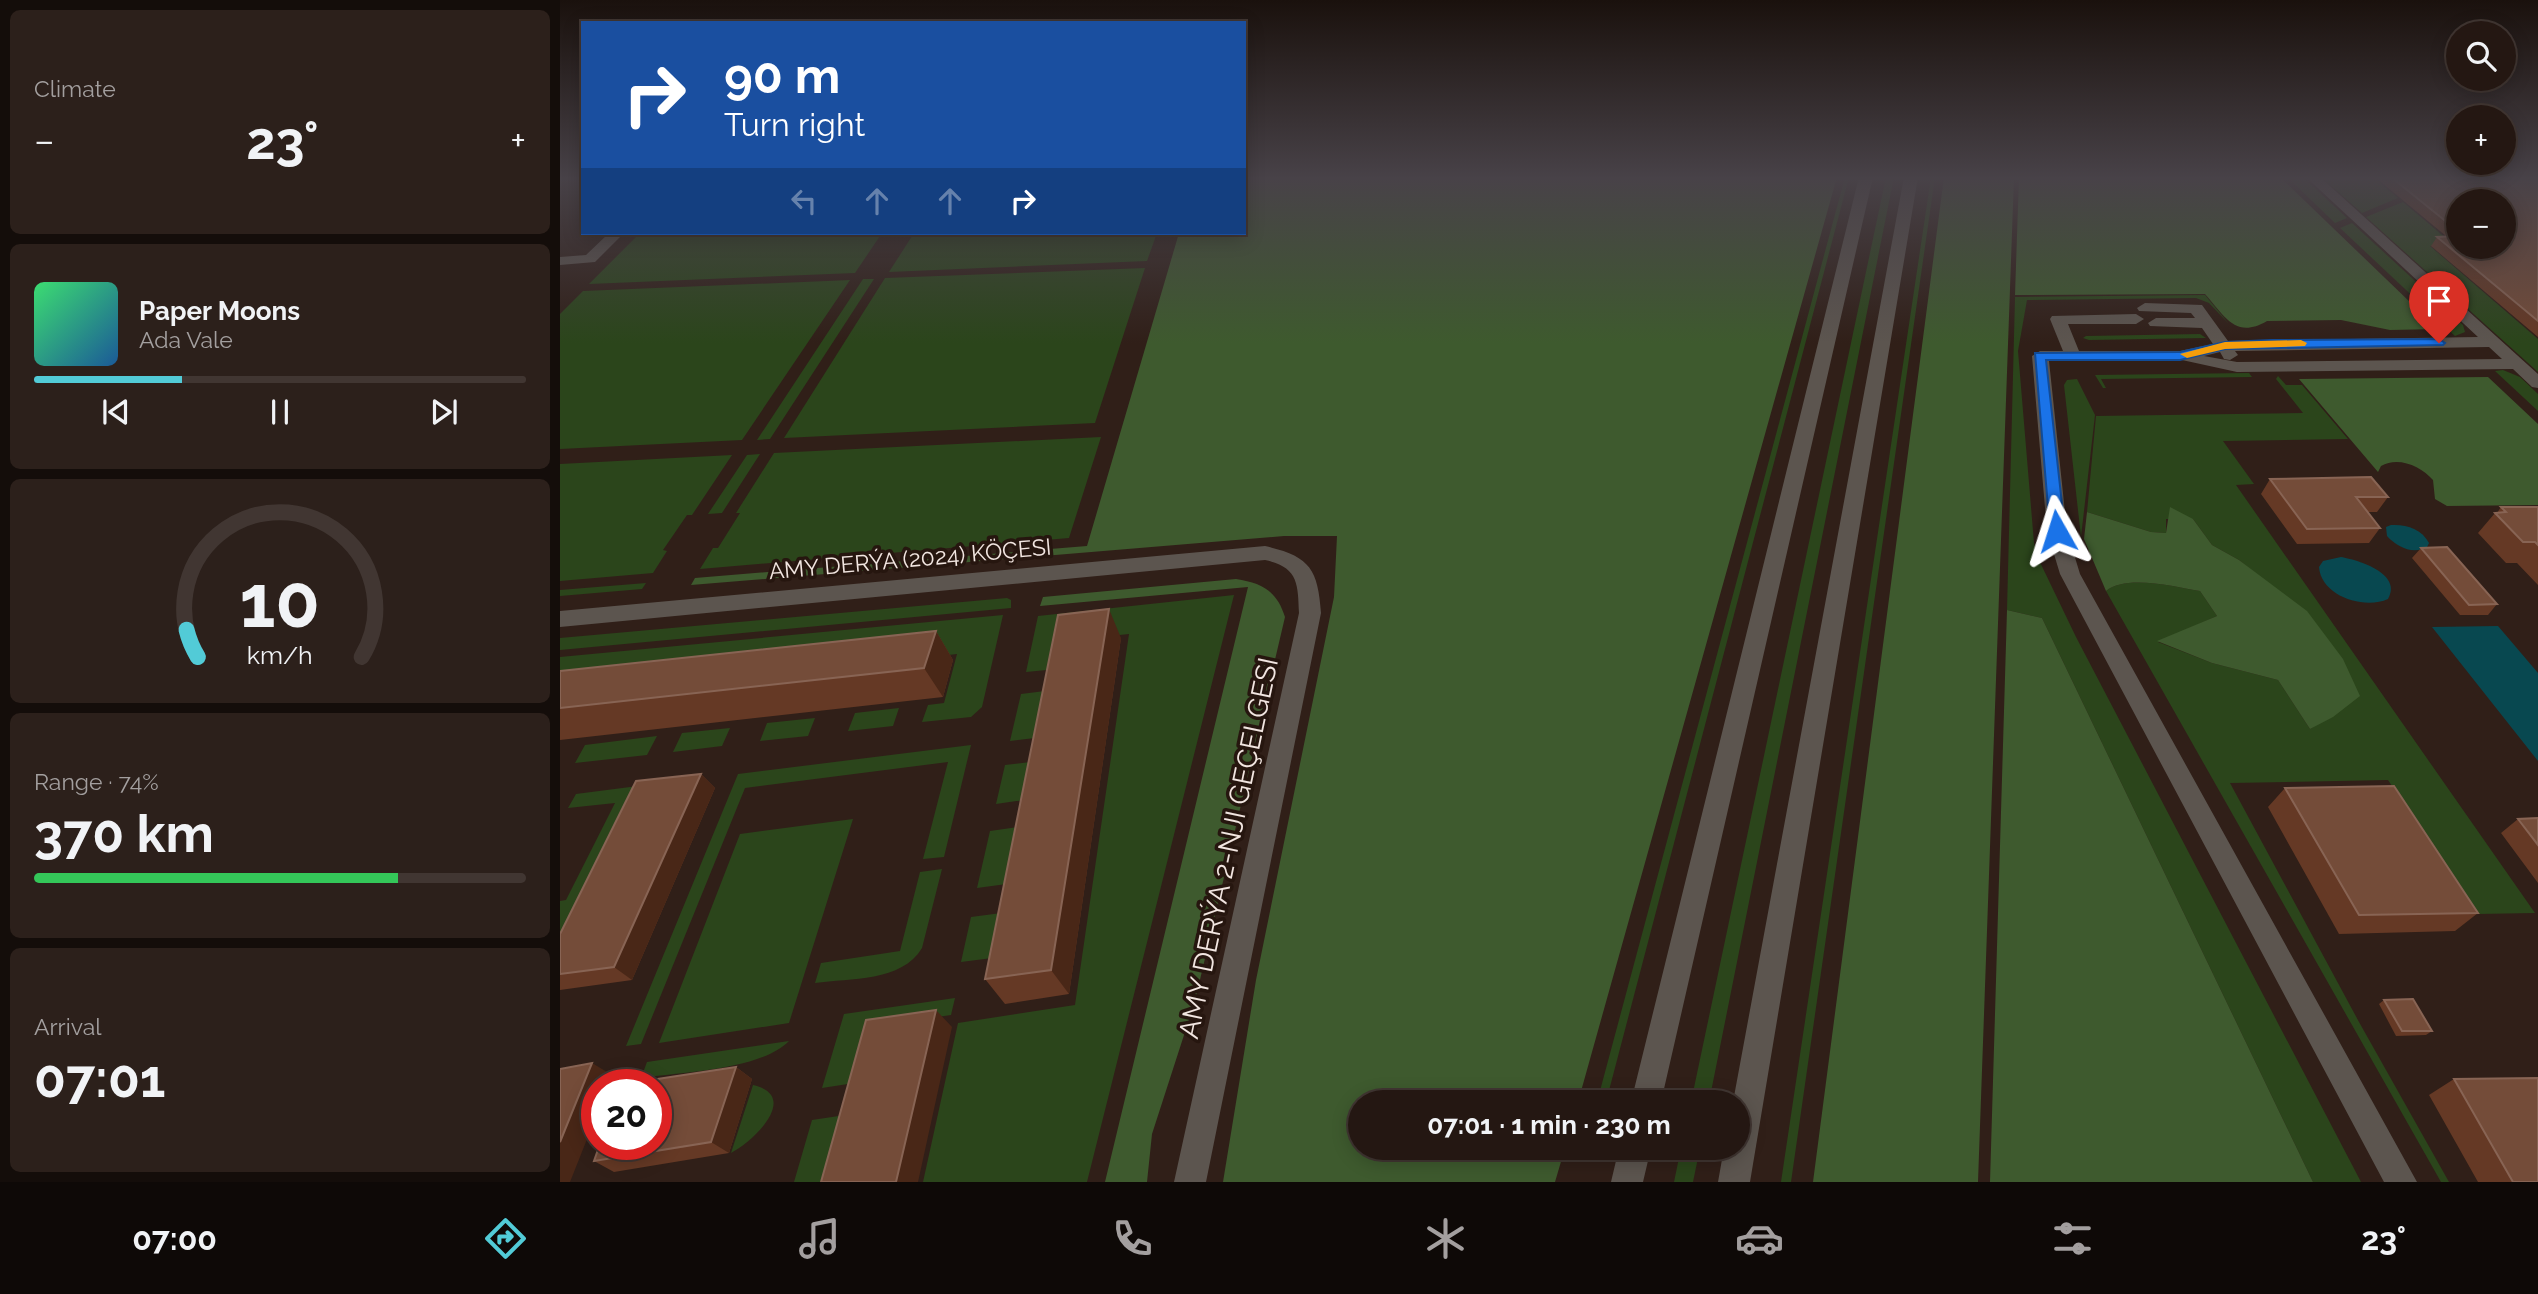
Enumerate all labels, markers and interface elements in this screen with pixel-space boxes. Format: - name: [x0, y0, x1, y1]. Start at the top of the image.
- map controls: [2446, 21, 2516, 259]
- button: search: [2446, 21, 2516, 91]
- text: 90 m: [724, 47, 840, 104]
- icon: right: [609, 49, 700, 140]
- text: Climate: [34, 75, 116, 102]
- button: +: [2446, 105, 2516, 175]
- text: Turn right: [724, 106, 865, 143]
- text: 23°: [246, 110, 319, 171]
- text: −: [34, 118, 54, 163]
- text: +: [510, 118, 526, 163]
- icon: left: [785, 182, 823, 220]
- icon: ahead: [858, 182, 896, 220]
- icon: ahead: [931, 182, 969, 220]
- icon: right: [1004, 182, 1042, 220]
- button: −: [2446, 189, 2516, 259]
- pin: [2409, 271, 2469, 343]
- icon: arrive: [2420, 282, 2458, 320]
- text: Paper Moons: [139, 296, 300, 326]
- text: Ada Vale: [139, 326, 233, 353]
- icon: previous: [97, 393, 135, 431]
- icon: pause: [261, 393, 299, 431]
- icon: next: [425, 393, 463, 431]
- position arrow: [2020, 494, 2094, 568]
- street label: AMY DERÝA (2024) KÖÇESI: [767, 533, 1052, 584]
- text: 10: [240, 559, 320, 644]
- text: km/h: [247, 640, 313, 670]
- street label: AMY DERÝA 2-NJI GEÇELGESI: [1172, 655, 1285, 1042]
- text: Range · 74%: [34, 768, 159, 795]
- text: 370 km: [34, 803, 214, 864]
- text: Arrival: [34, 1013, 101, 1040]
- text: 07:01: [34, 1048, 166, 1109]
- speed limit sign: 20: [581, 1069, 672, 1160]
- text: 07:01 · 1 min · 230 m: [1427, 1110, 1671, 1140]
- icon: directions: [481, 1214, 530, 1263]
- icon: music: [795, 1214, 844, 1263]
- icon: phone: [1108, 1214, 1157, 1263]
- icon: climate: [1421, 1214, 1470, 1263]
- icon: car: [1735, 1214, 1784, 1263]
- icon: filters: [2048, 1214, 2097, 1263]
- text: 07:00: [132, 1220, 217, 1257]
- text: 23°: [2361, 1220, 2406, 1257]

